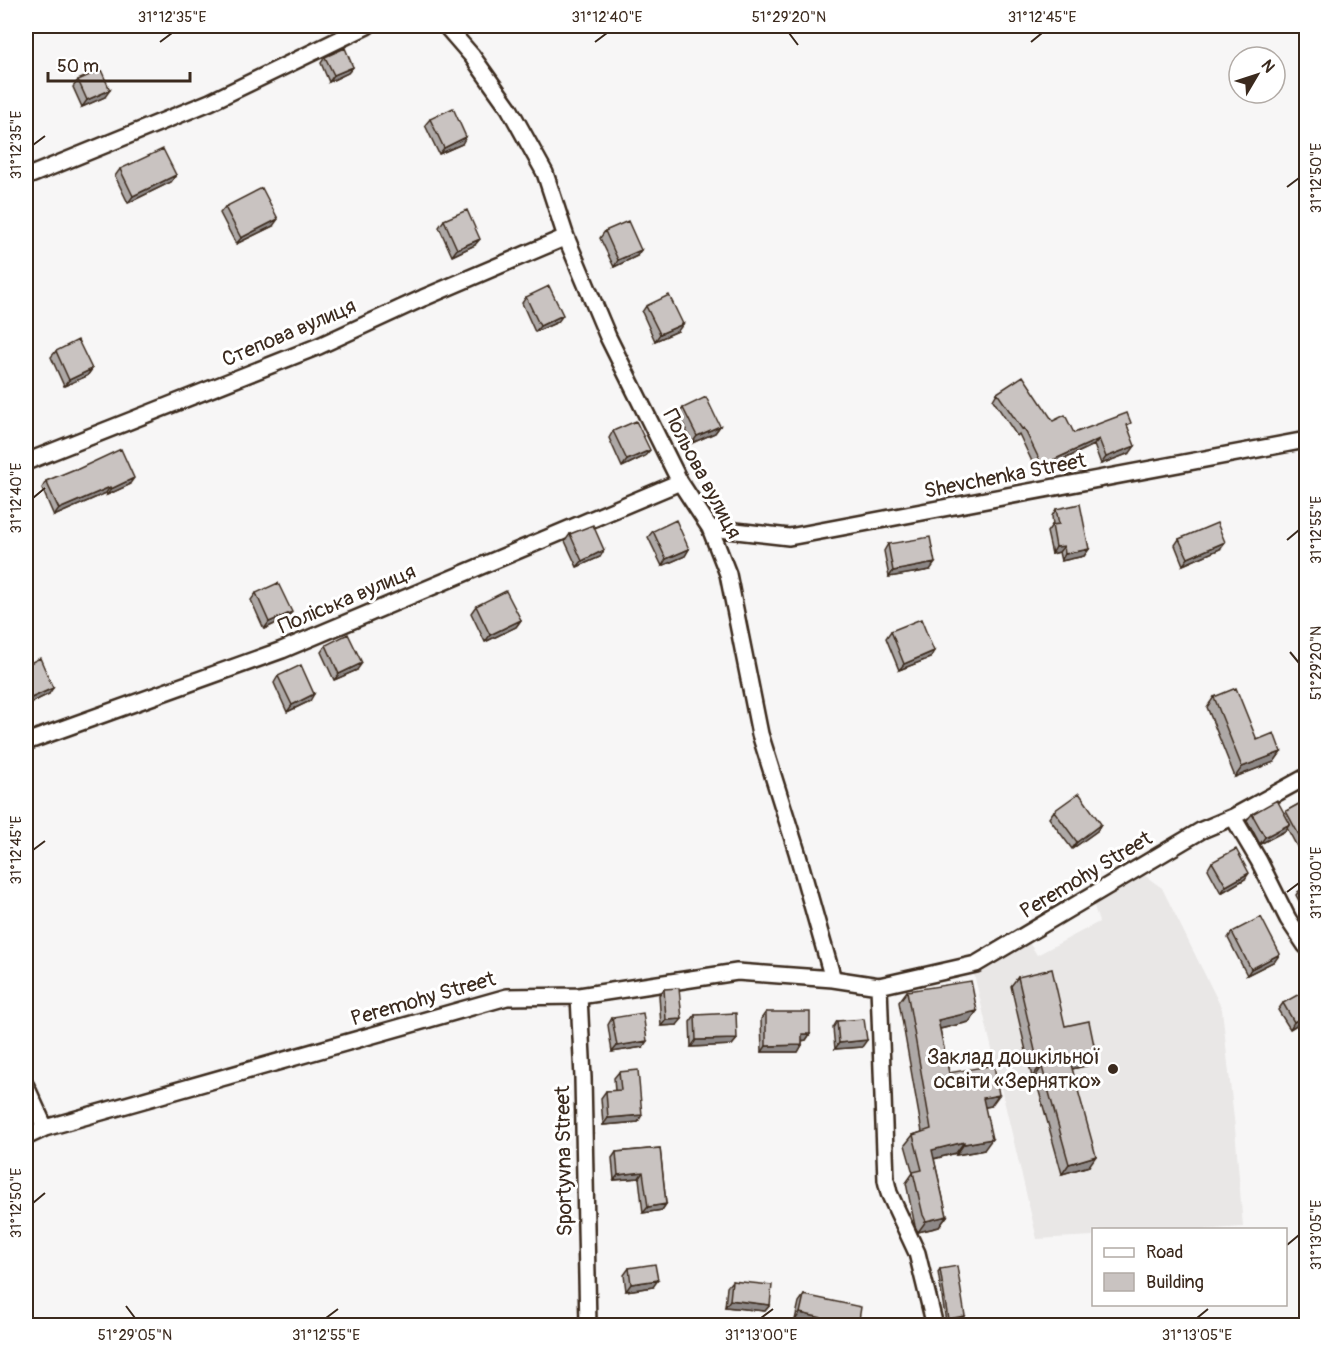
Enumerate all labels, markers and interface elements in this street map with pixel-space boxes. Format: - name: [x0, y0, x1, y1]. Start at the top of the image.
- text: 31°12'35"E: [138, 8, 206, 27]
- text: 31°12'40"E: [572, 8, 643, 27]
- text: 51°29'20"N: [752, 8, 826, 27]
- text: 31°12'45"E: [1008, 8, 1077, 27]
- scale bar: [48, 45, 190, 83]
- north arrow: [1227, 45, 1287, 105]
- text: 50 m: [57, 55, 99, 78]
- text: N: [1257, 56, 1279, 77]
- text: 31°12'35"E: [7, 111, 26, 179]
- text: 31°12'50"E: [1307, 143, 1326, 213]
- street label: Степова вулиця: [218, 293, 360, 373]
- street label: Польова вулиця: [656, 404, 748, 544]
- street label: Shevchenka Street: [922, 447, 1089, 505]
- text: 31°12'40"E: [7, 462, 26, 533]
- text: 31°12'55"E: [1307, 496, 1326, 564]
- street label: Поліська вулиця: [274, 558, 420, 640]
- text: 51°29'20"N: [1307, 626, 1326, 700]
- text: 31°12'45"E: [7, 815, 26, 884]
- street label: Peremohy Street: [1015, 825, 1157, 925]
- text: 31°13'00"E: [1307, 847, 1326, 919]
- street label: Peremohy Street: [347, 965, 499, 1033]
- place label: Заклад дошкільної освіти «Зернятко»: [927, 1044, 1101, 1095]
- marker: Заклад дошкільної освіти «Зернятко»: [1106, 1062, 1120, 1076]
- street label: Sportyvna Street: [549, 1085, 579, 1237]
- text: 31°12'50"E: [7, 1168, 26, 1238]
- text: 31°13'05"E: [1307, 1200, 1326, 1270]
- legend: [1092, 1228, 1287, 1306]
- text: Road: [1146, 1241, 1183, 1264]
- text: Building: [1146, 1271, 1204, 1294]
- text: 51°29'05"N: [98, 1326, 172, 1345]
- text: 31°12'55"E: [292, 1326, 360, 1345]
- text: 31°13'00"E: [725, 1326, 797, 1345]
- text: 31°13'05"E: [1162, 1326, 1232, 1345]

